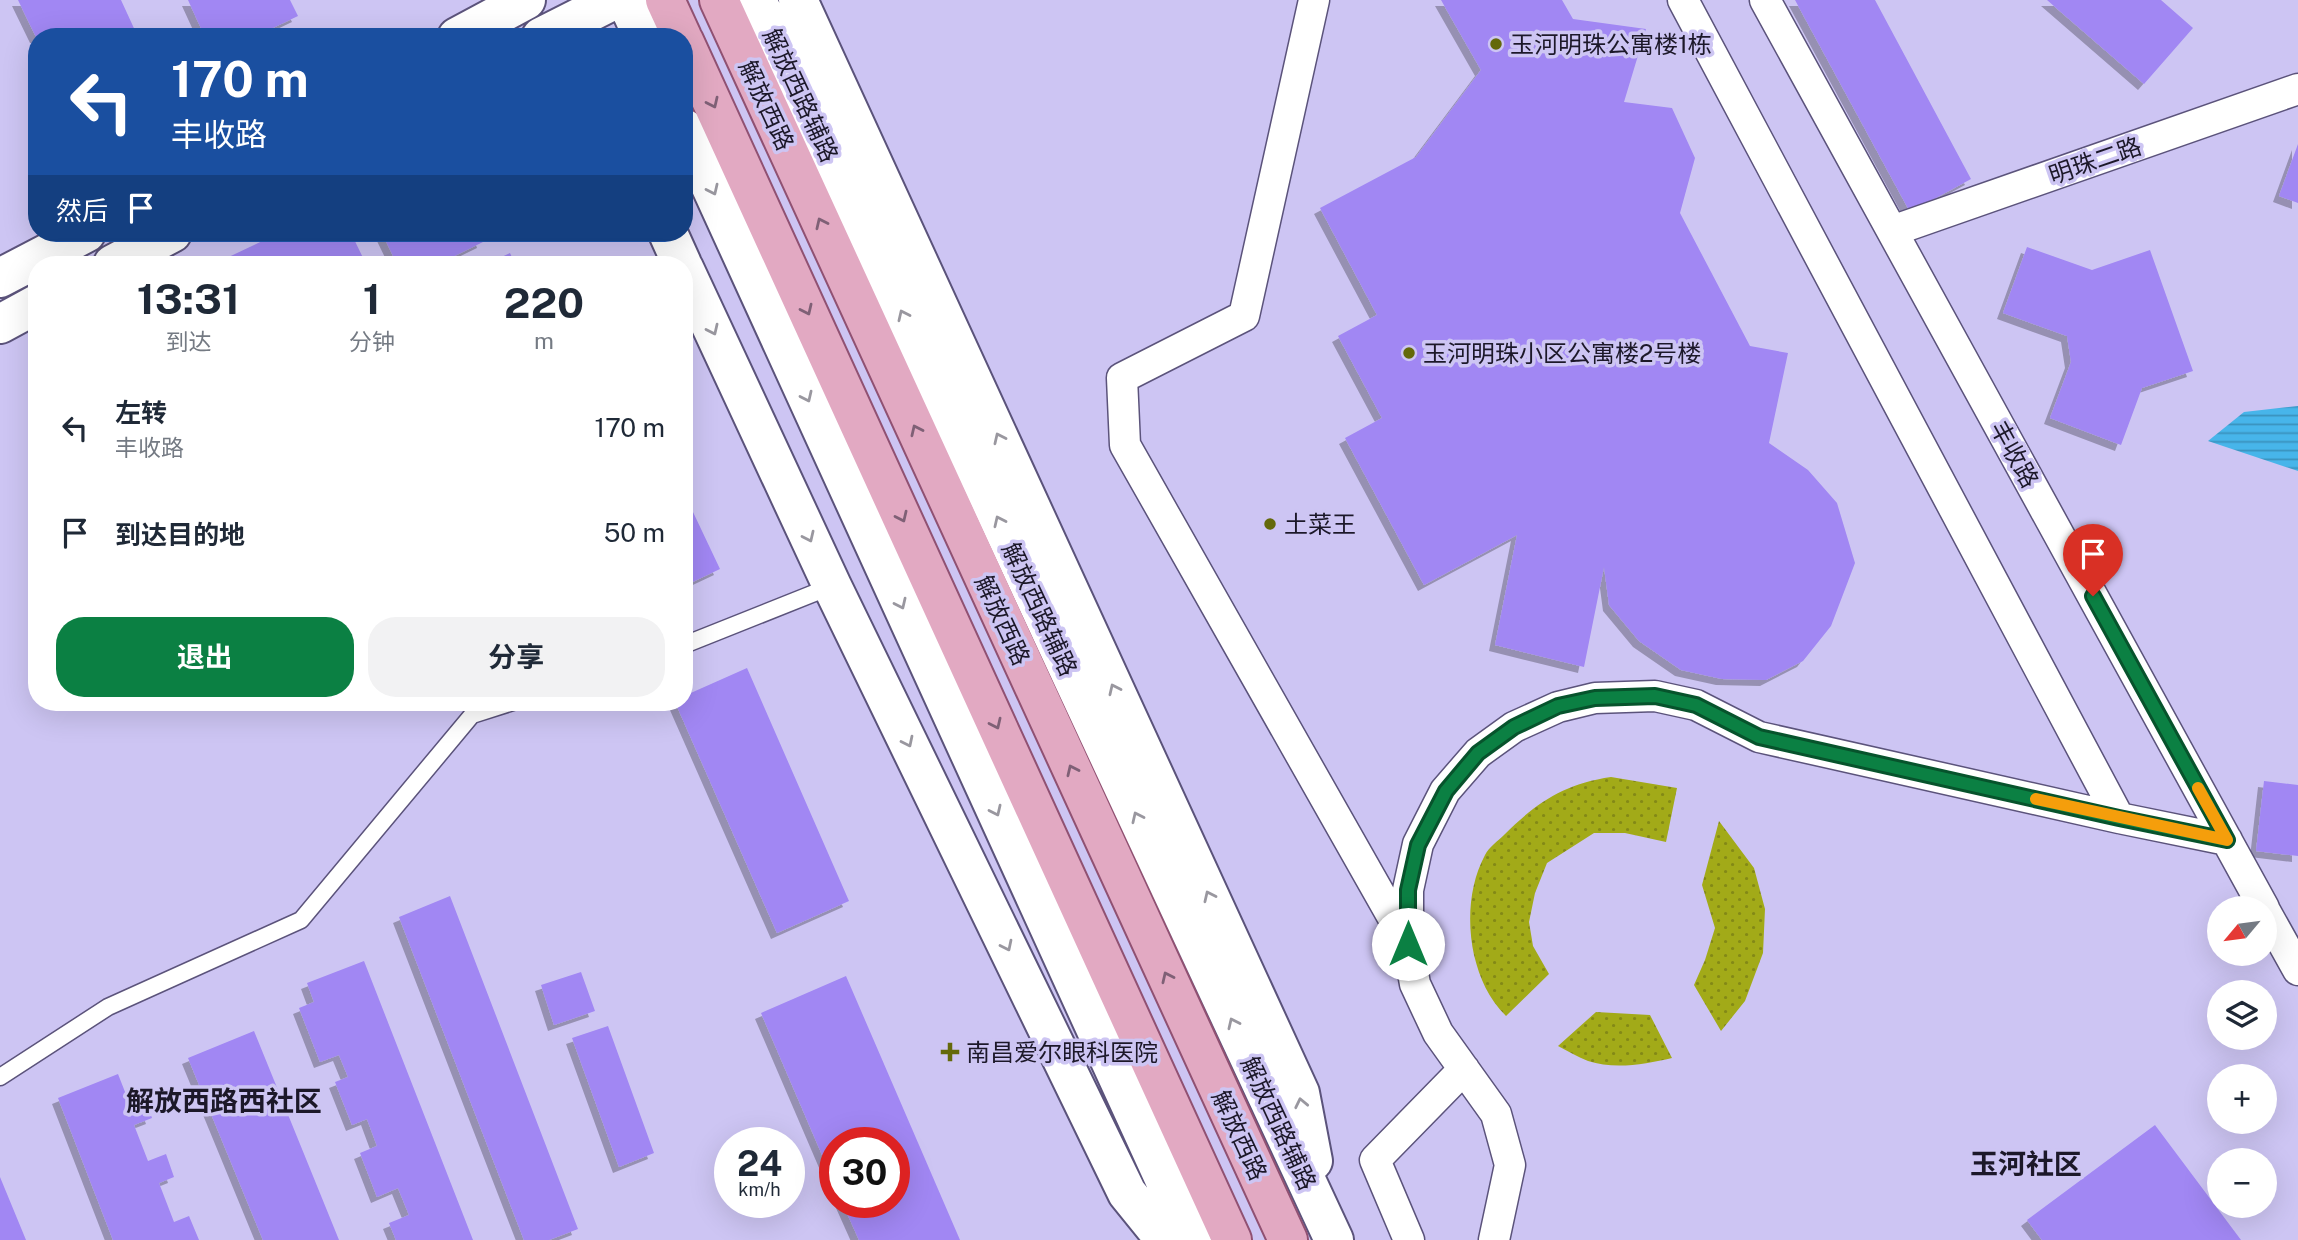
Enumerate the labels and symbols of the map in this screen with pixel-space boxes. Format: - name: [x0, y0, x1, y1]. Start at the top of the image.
- street label: 解放西路辅路: [758, 24, 844, 166]
- place label: 玉河明珠公寓楼1栋: [1510, 30, 1712, 58]
- marker: 玉河明珠公寓楼1栋: [1488, 36, 1504, 52]
- street label: 解放西路: [734, 55, 800, 155]
- one-way arrow: [705, 96, 719, 108]
- street label: 明珠二路: [2045, 131, 2145, 189]
- one-way arrow: [704, 183, 718, 195]
- one-way arrow: [815, 218, 829, 230]
- one-way arrow: [799, 303, 813, 315]
- one-way arrow: [897, 310, 911, 322]
- one-way arrow: [705, 323, 719, 335]
- place label: 玉河明珠小区公寓楼2号楼: [1423, 339, 1701, 367]
- marker: 玉河明珠小区公寓楼2号楼: [1401, 345, 1417, 361]
- one-way arrow: [799, 390, 813, 402]
- street label: 丰收路: [1985, 416, 2045, 492]
- one-way arrow: [910, 425, 924, 437]
- one-way arrow: [993, 432, 1007, 445]
- one-way arrow: [894, 510, 908, 522]
- place label: 土菜王: [1284, 510, 1356, 538]
- one-way arrow: [993, 516, 1007, 529]
- marker: 土菜王: [1262, 516, 1278, 532]
- pin: [2063, 524, 2123, 596]
- one-way arrow: [801, 529, 815, 542]
- street label: 解放西路辅路: [997, 538, 1083, 680]
- street label: 解放西路: [970, 570, 1036, 670]
- one-way arrow: [893, 597, 907, 609]
- one-way arrow: [1108, 684, 1122, 696]
- one-way arrow: [988, 717, 1002, 729]
- one-way arrow: [899, 734, 913, 747]
- one-way arrow: [1066, 765, 1080, 777]
- one-way arrow: [988, 804, 1002, 816]
- one-way arrow: [1131, 811, 1145, 824]
- one-way arrow: [1203, 891, 1217, 903]
- north arrow: [2207, 896, 2277, 966]
- position arrow: [1371, 907, 1445, 981]
- one-way arrow: [999, 939, 1013, 951]
- one-way arrow: [1161, 972, 1175, 984]
- one-way arrow: [1227, 1018, 1241, 1030]
- place label: 南昌爱尔眼科医院: [966, 1038, 1158, 1066]
- marker: 南昌爱尔眼科医院: [940, 1042, 960, 1062]
- street label: 解放西路辅路: [1236, 1052, 1322, 1194]
- district label: 解放西路西社区: [126, 1084, 322, 1117]
- street label: 解放西路: [1207, 1085, 1273, 1185]
- one-way arrow: [1295, 1097, 1310, 1109]
- speed limit sign: 30: [819, 1127, 910, 1218]
- district label: 玉河社区: [1970, 1147, 2082, 1180]

